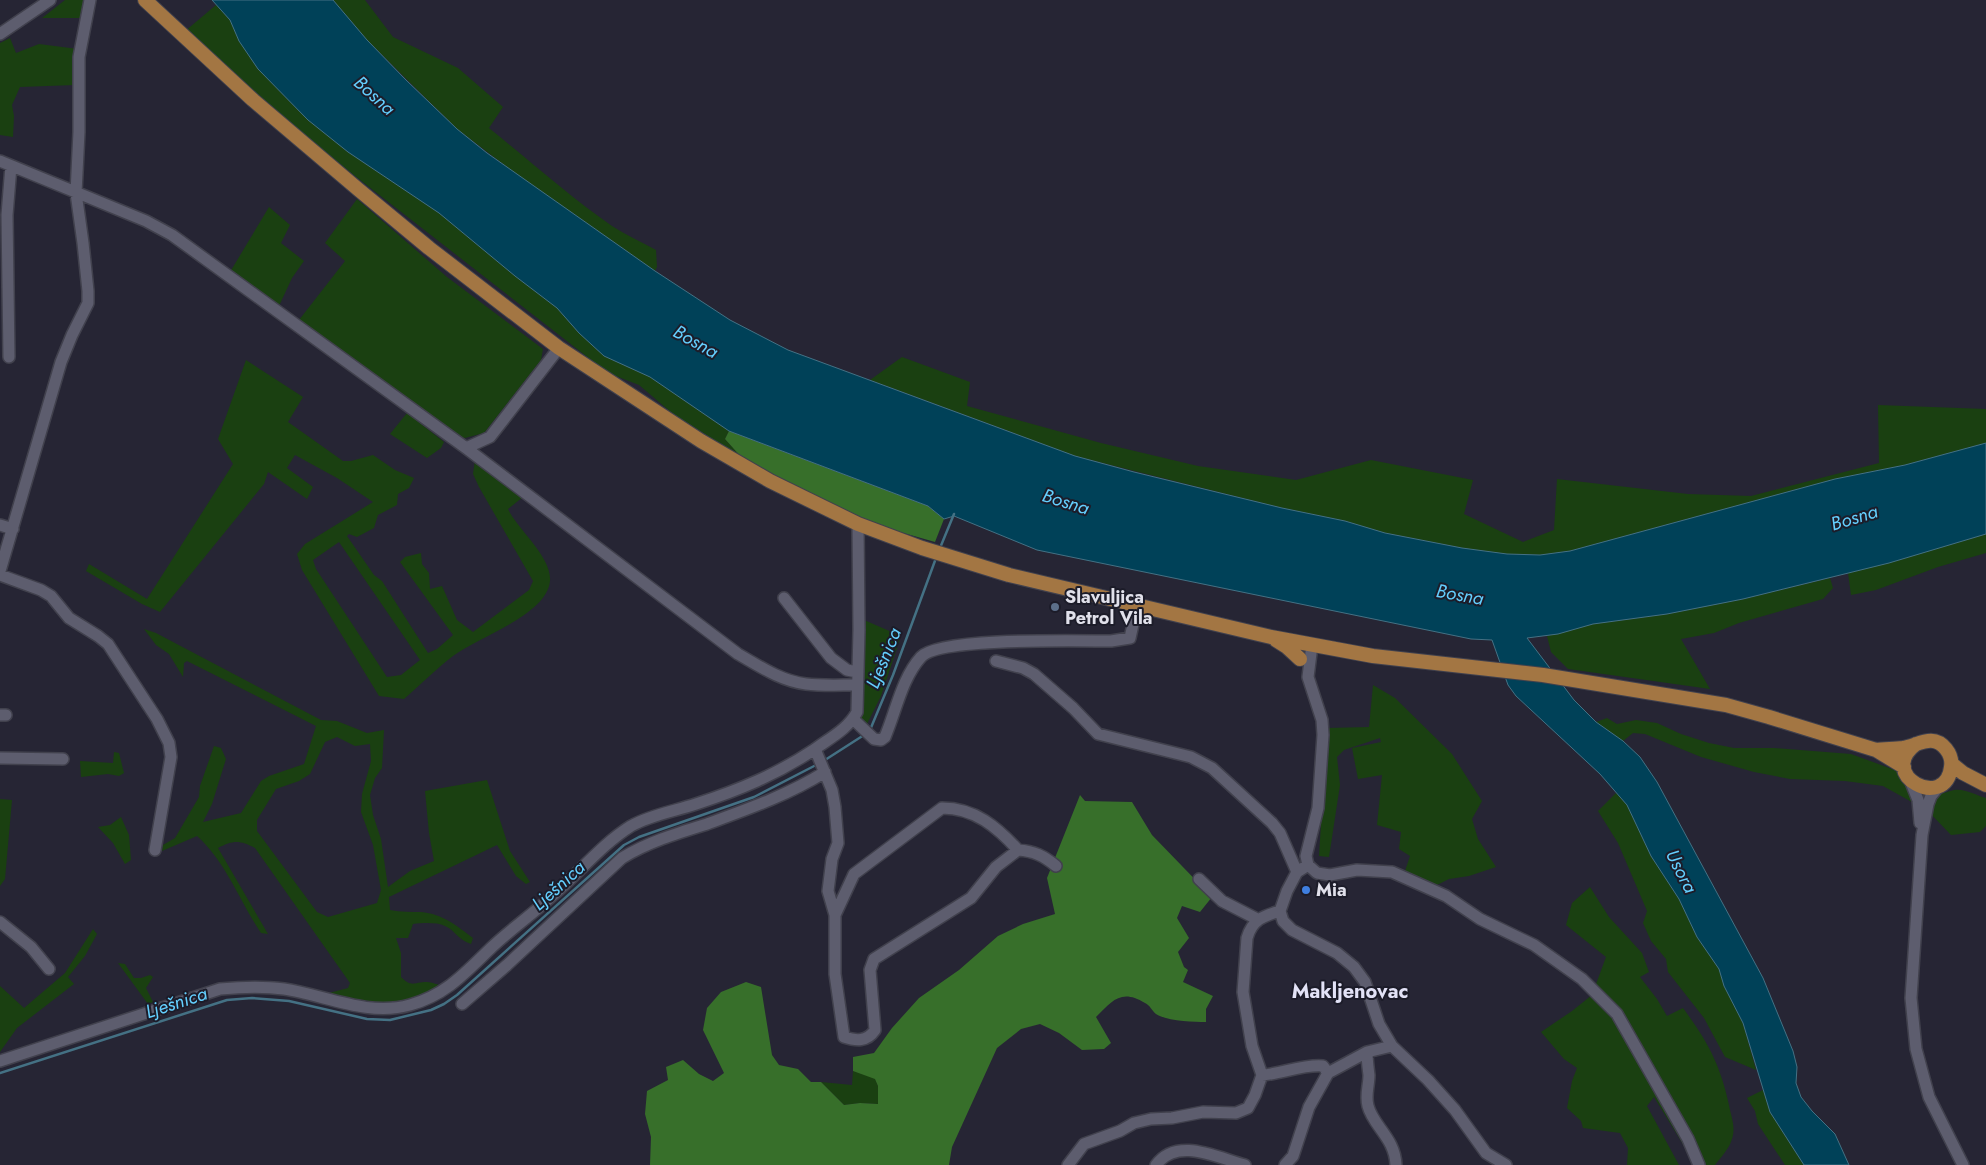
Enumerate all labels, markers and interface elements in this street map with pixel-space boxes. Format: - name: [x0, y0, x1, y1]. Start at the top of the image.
- water label: Bosna: [348, 69, 402, 122]
- water label: Bosna: [668, 318, 724, 365]
- water label: Bosna: [1039, 482, 1093, 522]
- water label: Bosna: [1827, 497, 1881, 537]
- water label: Bosna: [1434, 577, 1486, 612]
- place label: Slavuljica Petrol Vila: [1065, 584, 1152, 631]
- marker: Slavuljica Petrol Vila: [1049, 601, 1061, 613]
- water label: Lješnica: [859, 623, 908, 693]
- water label: Usora: [1659, 845, 1704, 898]
- water label: Lješnica: [526, 854, 591, 917]
- place label: Mia: [1316, 877, 1347, 903]
- marker: Mia: [1300, 884, 1312, 896]
- district label: Makljenovac: [1292, 977, 1408, 1006]
- water label: Lješnica: [142, 980, 211, 1025]

